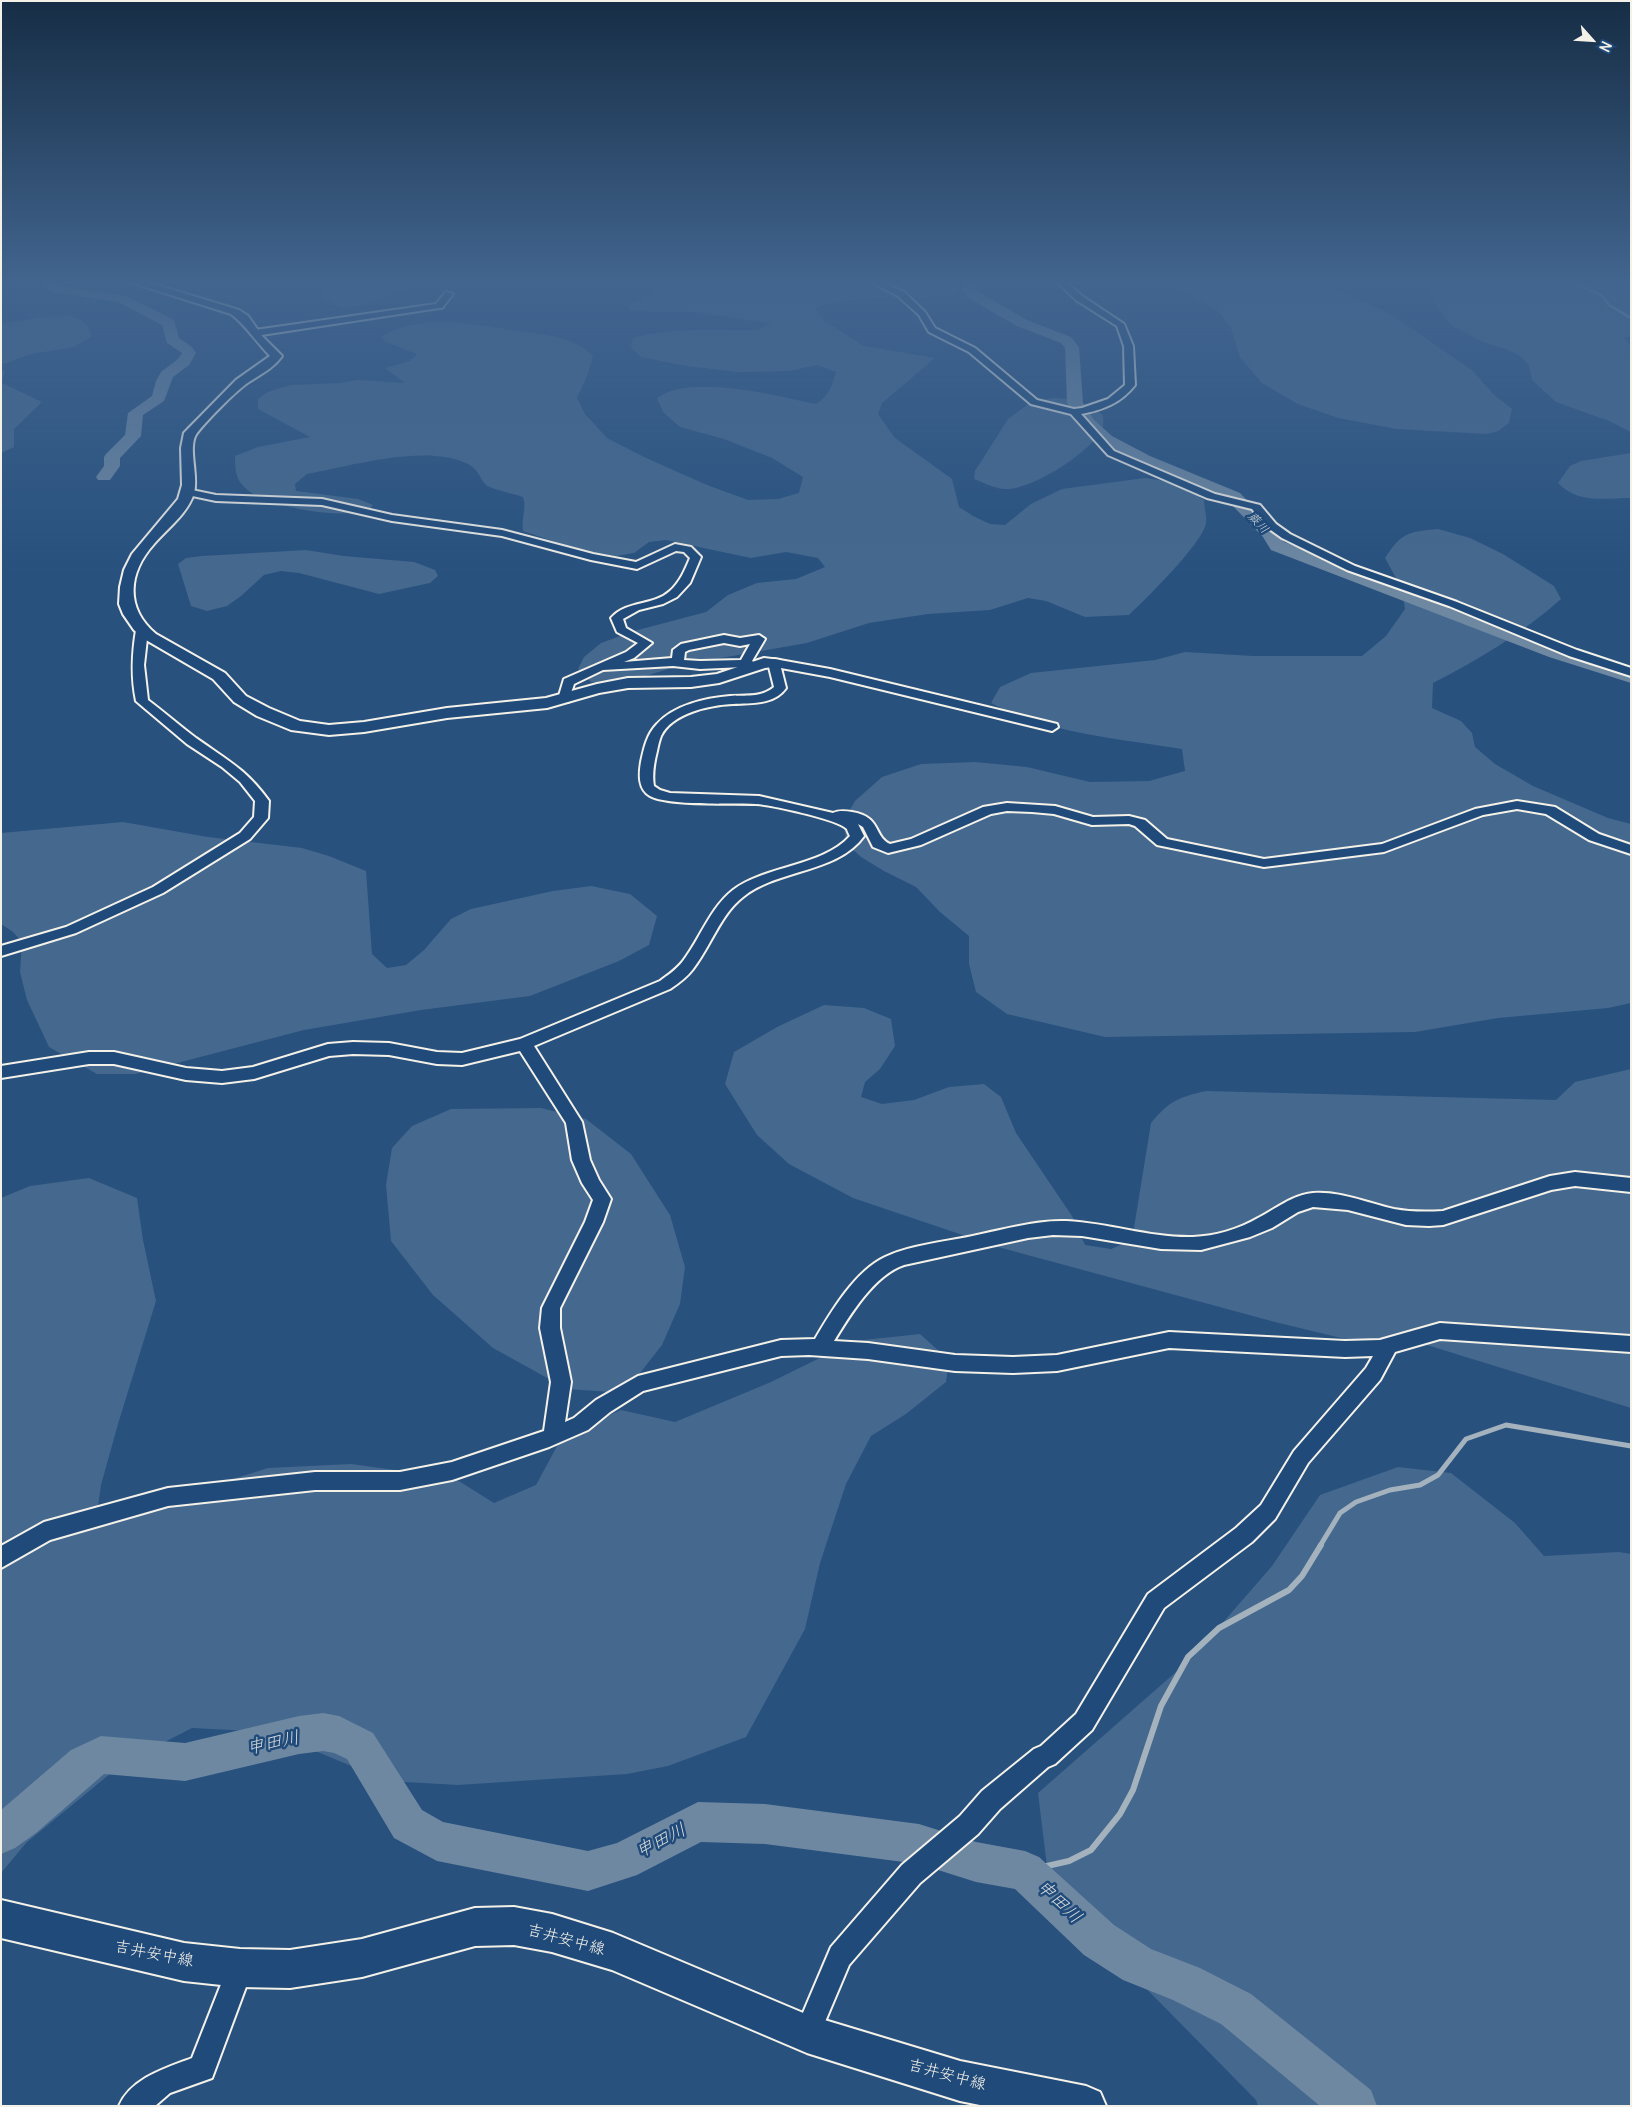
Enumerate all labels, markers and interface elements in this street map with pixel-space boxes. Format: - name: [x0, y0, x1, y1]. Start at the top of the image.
- north arrow: [1567, 15, 1617, 65]
- text: N: [1595, 38, 1616, 55]
- water label: 蕨川: [1244, 509, 1272, 537]
- water label: 申田川: [244, 1727, 302, 1759]
- water label: 申田川: [632, 1819, 690, 1863]
- water label: 申田川: [1032, 1876, 1086, 1928]
- street label: 吉井安中線: [525, 1920, 607, 1960]
- street label: 吉井安中線: [113, 1937, 195, 1971]
- street label: 吉井安中線: [906, 2055, 988, 2095]

